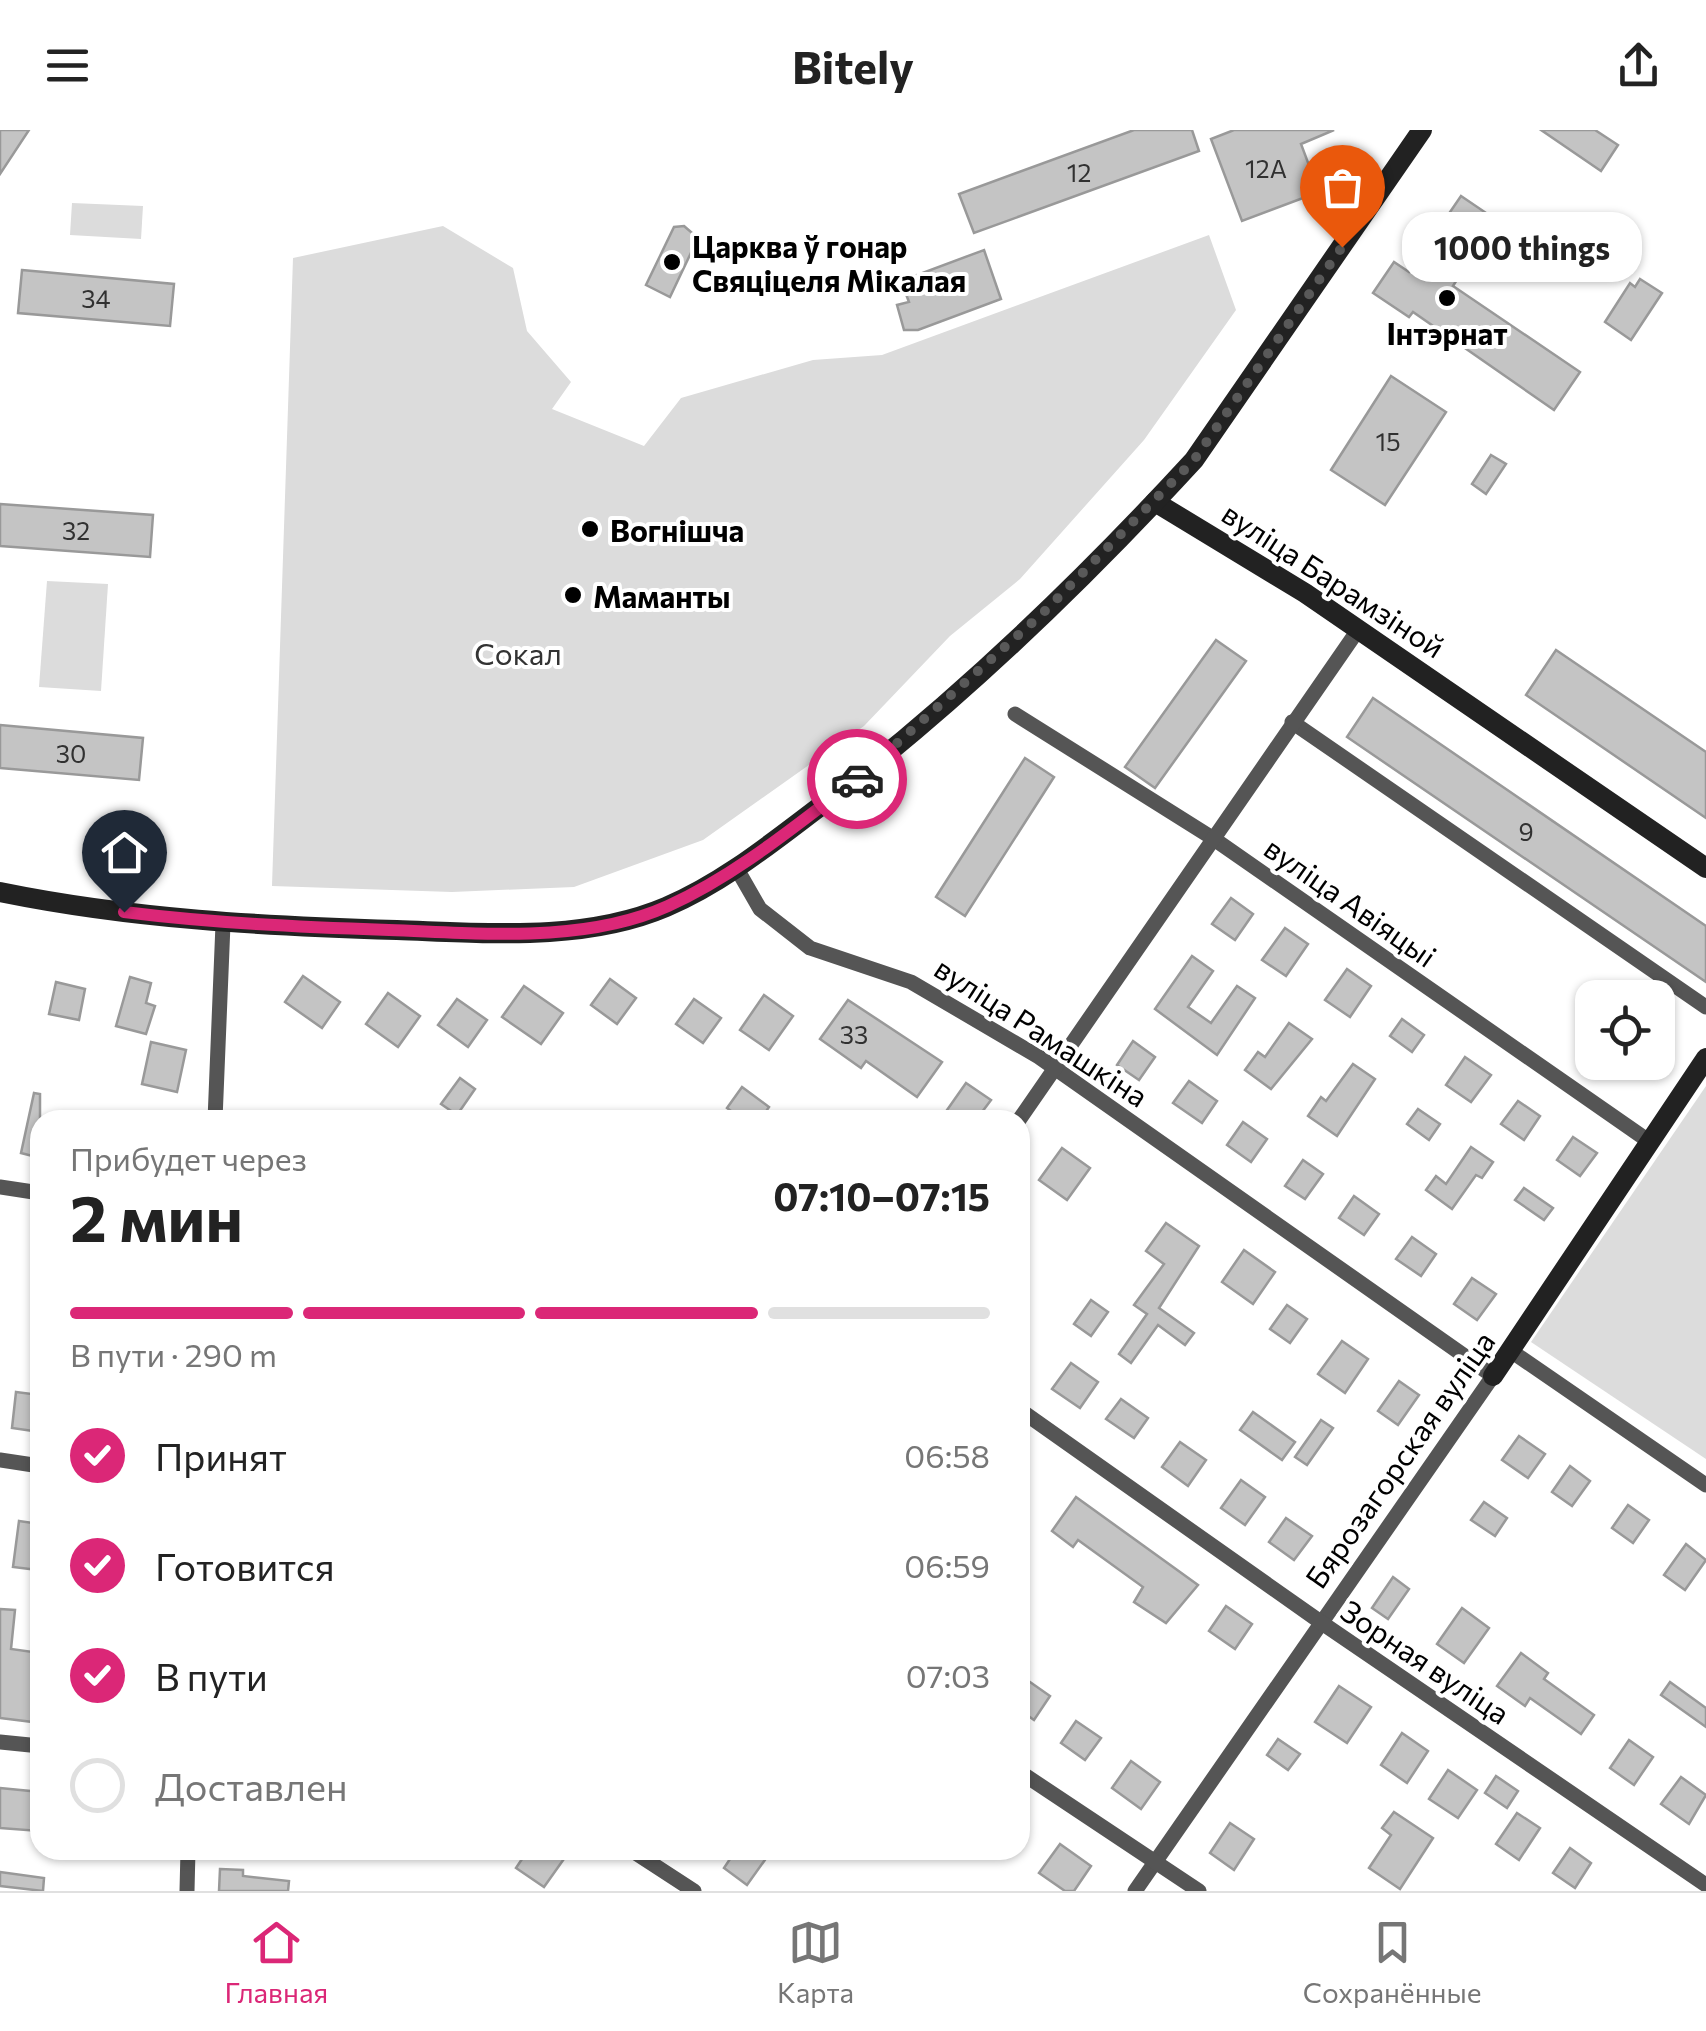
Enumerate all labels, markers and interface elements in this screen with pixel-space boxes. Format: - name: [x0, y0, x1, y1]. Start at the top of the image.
- icon: menu: [40, 38, 95, 93]
- text: Bitely: [792, 38, 914, 93]
- icon: share: [1611, 38, 1666, 93]
- pin: [1300, 145, 1385, 248]
- house number: 12А: [1245, 153, 1287, 183]
- house number: 12: [1067, 157, 1091, 187]
- icon: bag: [1315, 160, 1370, 215]
- callout: 1000 things: [1402, 212, 1642, 282]
- place label: Царква ў гонар Свяціцеля Мікалая: [692, 227, 966, 298]
- text: 1000 things: [1434, 227, 1610, 267]
- marker: Царква ў гонар Свяціцеля Мікалая: [661, 251, 683, 273]
- house number: 34: [81, 283, 111, 313]
- marker: Інтэрнат: [1436, 287, 1458, 309]
- place label: Інтэрнат: [1386, 314, 1508, 351]
- house number: 15: [1375, 426, 1401, 456]
- street label: вуліца Барамзіной: [1216, 493, 1452, 665]
- place label: Вогнішча: [610, 511, 744, 548]
- house number: 32: [62, 515, 90, 545]
- marker: Вогнішча: [579, 518, 601, 540]
- place label: Маманты: [593, 577, 730, 614]
- marker: Маманты: [562, 584, 584, 606]
- park label: Сокал: [474, 634, 562, 671]
- courier: [807, 729, 907, 829]
- house number: 30: [56, 738, 86, 768]
- icon: car: [830, 752, 885, 807]
- pin: [82, 810, 167, 913]
- house number: 9: [1518, 816, 1534, 846]
- icon: home: [97, 825, 152, 880]
- street label: вуліца Авіяцыі: [1258, 828, 1444, 974]
- street label: вуліца Рамашкіна: [928, 948, 1156, 1114]
- map controls: [1575, 980, 1675, 1080]
- button: locate: [1575, 980, 1675, 1080]
- house number: 33: [840, 1019, 868, 1049]
- text: Прибудет через: [70, 1138, 307, 1178]
- text: 07:10–07:15: [773, 1172, 990, 1219]
- text: 2 мин: [70, 1176, 243, 1255]
- street label: Бярозагорская вуліца: [1296, 1324, 1502, 1594]
- text: В пути · 290 m: [70, 1334, 277, 1374]
- icon: check: [70, 1428, 125, 1483]
- text: Принят: [155, 1432, 287, 1479]
- text: 06:58: [904, 1435, 990, 1475]
- icon: check: [70, 1538, 125, 1593]
- text: Готовится: [155, 1542, 335, 1589]
- text: 06:59: [904, 1545, 990, 1585]
- street label: Зорная вуліца: [1335, 1591, 1517, 1731]
- icon: check: [70, 1648, 125, 1703]
- text: В пути: [155, 1652, 268, 1699]
- text: 07:03: [906, 1655, 990, 1695]
- text: Доставлен: [155, 1762, 348, 1809]
- tab: Главная: [224, 1915, 328, 2009]
- tab: Карта: [777, 1915, 854, 2009]
- tab: Сохранённые: [1303, 1915, 1482, 2009]

